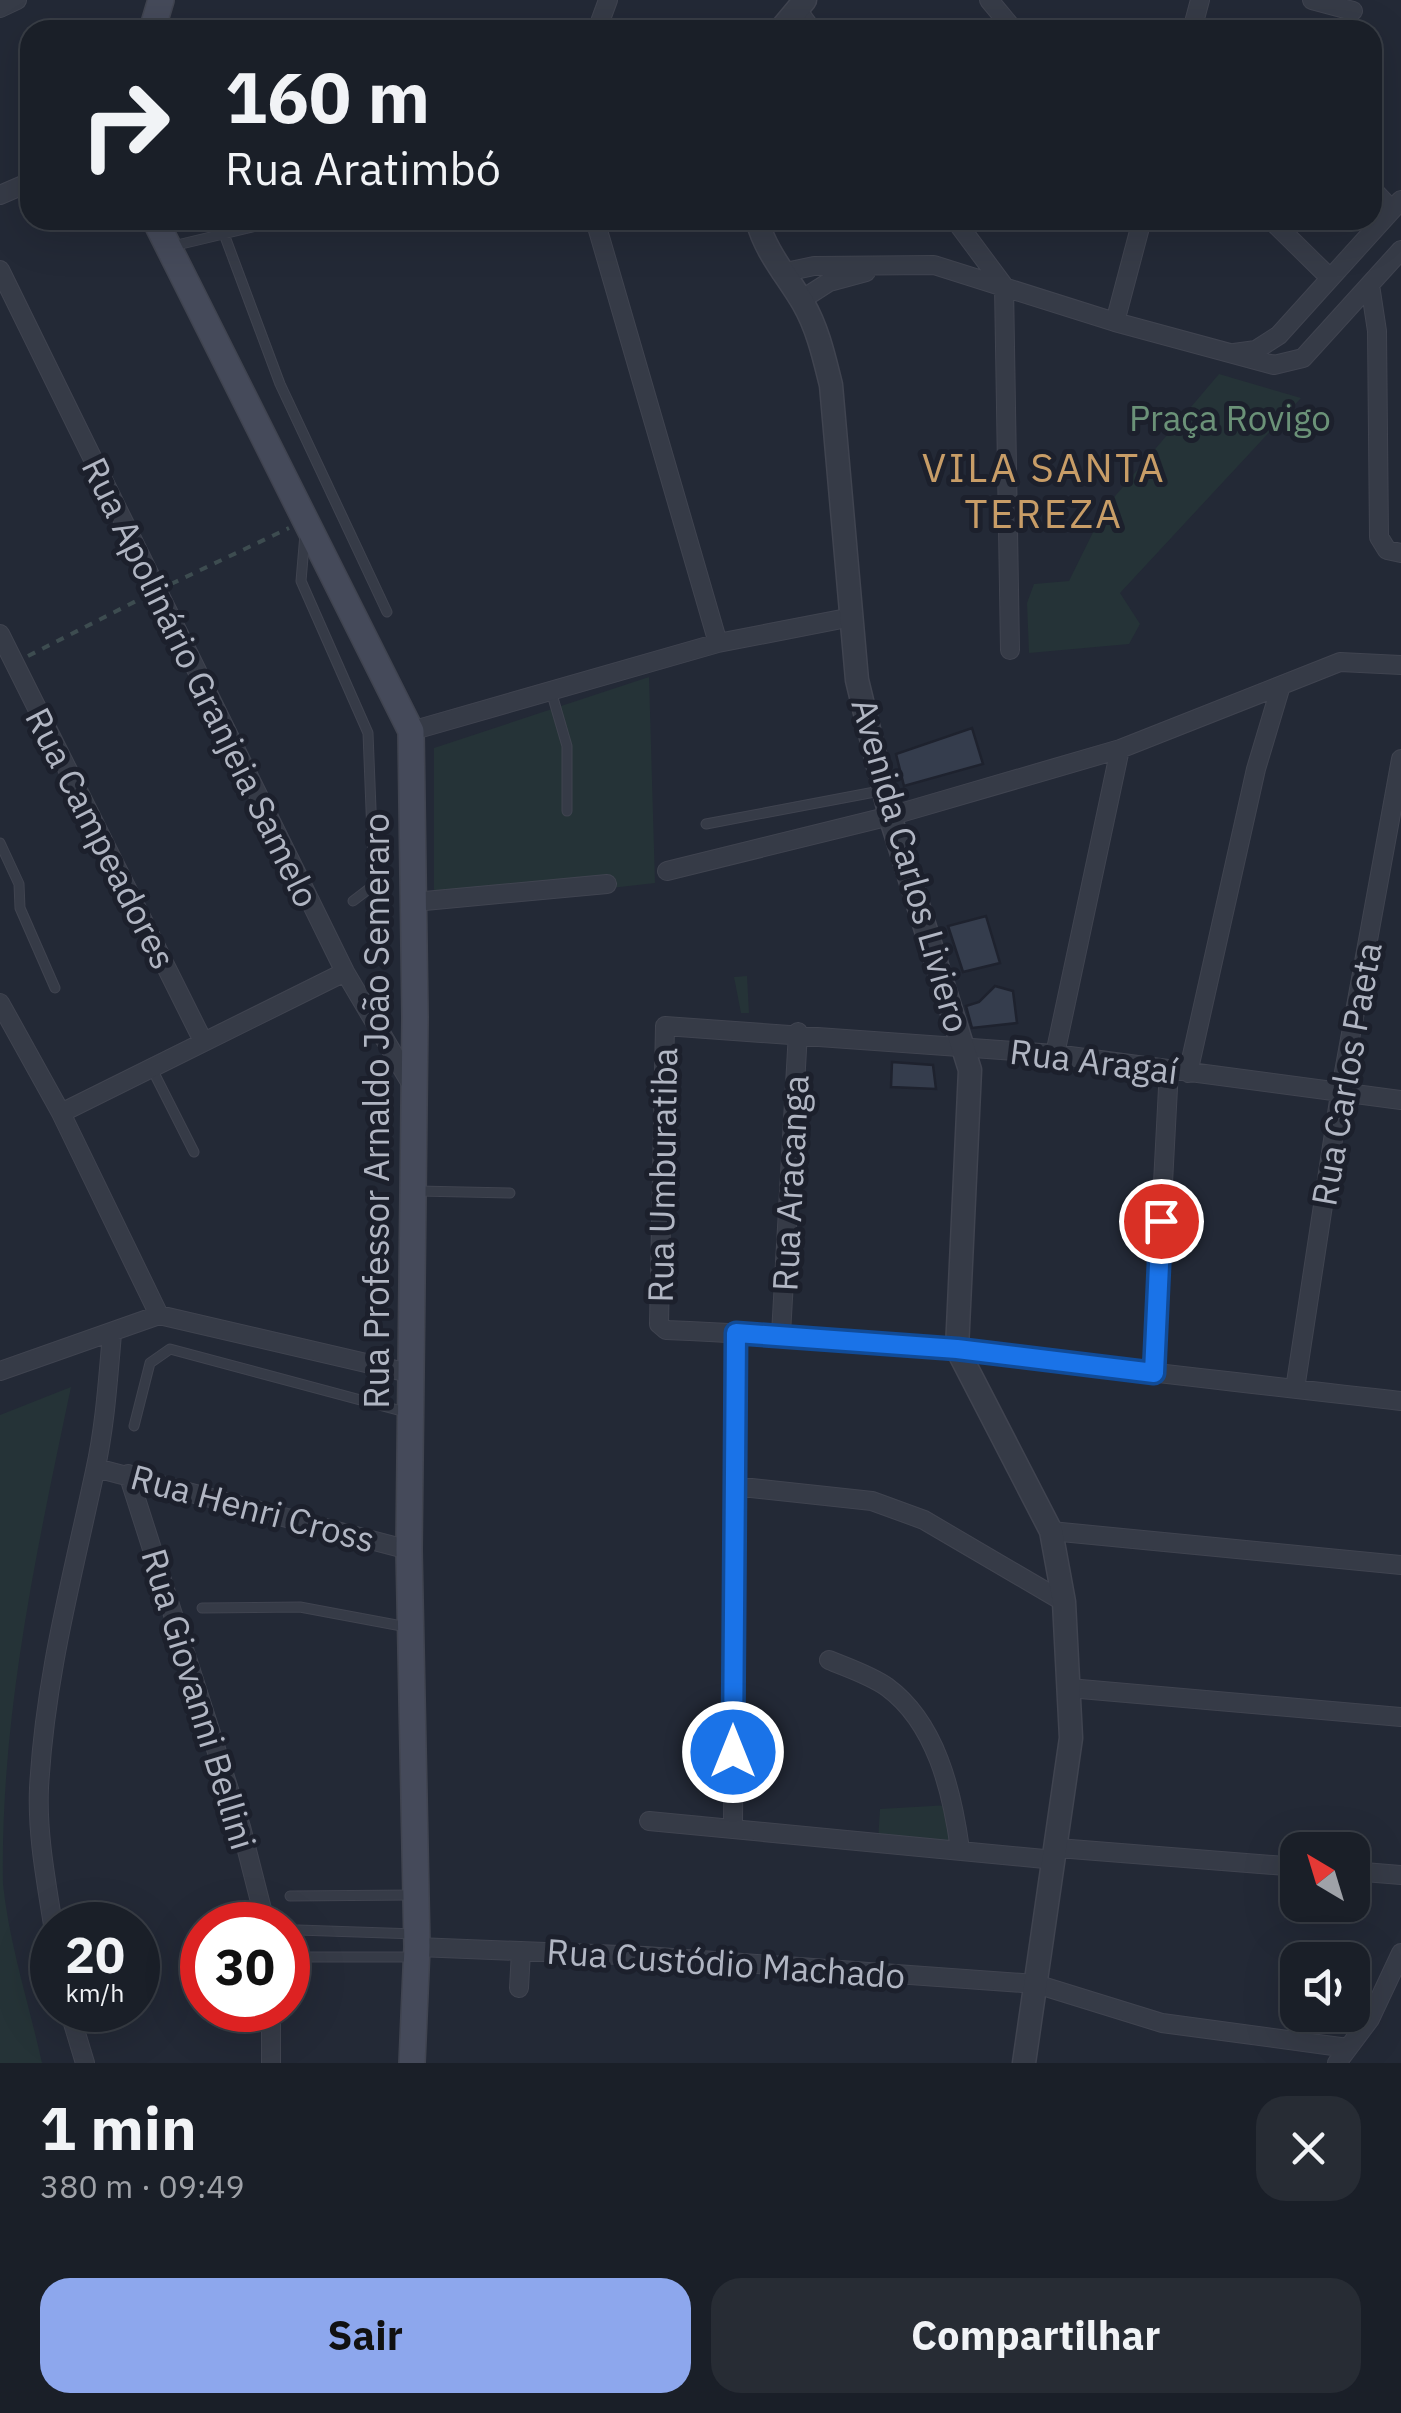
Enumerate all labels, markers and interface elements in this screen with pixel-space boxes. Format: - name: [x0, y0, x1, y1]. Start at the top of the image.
- text: 160 m: [225, 51, 430, 142]
- icon: right: [60, 60, 190, 190]
- text: Rua Aratimbó: [225, 139, 501, 197]
- park label: Praça Rovigo: [1129, 395, 1331, 441]
- district label: VILA SANTA TEREZA: [922, 441, 1166, 539]
- street label: Rua Apolinário Granjeia Samelo: [72, 449, 330, 915]
- street label: Avenida Carlos Liviero: [841, 693, 981, 1037]
- street label: Rua Campeadores: [15, 700, 187, 976]
- street label: Rua Professor Arnaldo João Semeraro: [353, 813, 399, 1409]
- street label: Rua Carlos Paeta: [1300, 939, 1392, 1209]
- street label: Rua Aragaí: [1007, 1028, 1181, 1094]
- street label: Rua Umburatiba: [637, 1047, 687, 1303]
- street label: Rua Aracanga: [761, 1074, 819, 1292]
- pin: [1119, 1179, 1204, 1264]
- icon: arrive: [1134, 1194, 1189, 1249]
- street label: Rua Henri Cross: [126, 1453, 380, 1563]
- street label: Rua Giovanni Bellini: [131, 1543, 267, 1855]
- position arrow: [681, 1700, 785, 1804]
- north arrow: [1280, 1832, 1370, 1922]
- map controls: [1280, 1832, 1370, 2032]
- speed limit sign: 30: [180, 1902, 310, 2032]
- text: 20: [65, 1922, 125, 1987]
- street label: Rua Custódio Machado: [545, 1928, 907, 1998]
- button: sound: [1280, 1942, 1370, 2032]
- text: km/h: [66, 1976, 124, 2009]
- text: 1 min: [40, 2088, 197, 2167]
- button: close: [1256, 2096, 1361, 2201]
- text: 380 m · 09:49: [40, 2165, 245, 2207]
- button: Sair: [40, 2278, 691, 2393]
- button: Compartilhar: [711, 2278, 1361, 2393]

